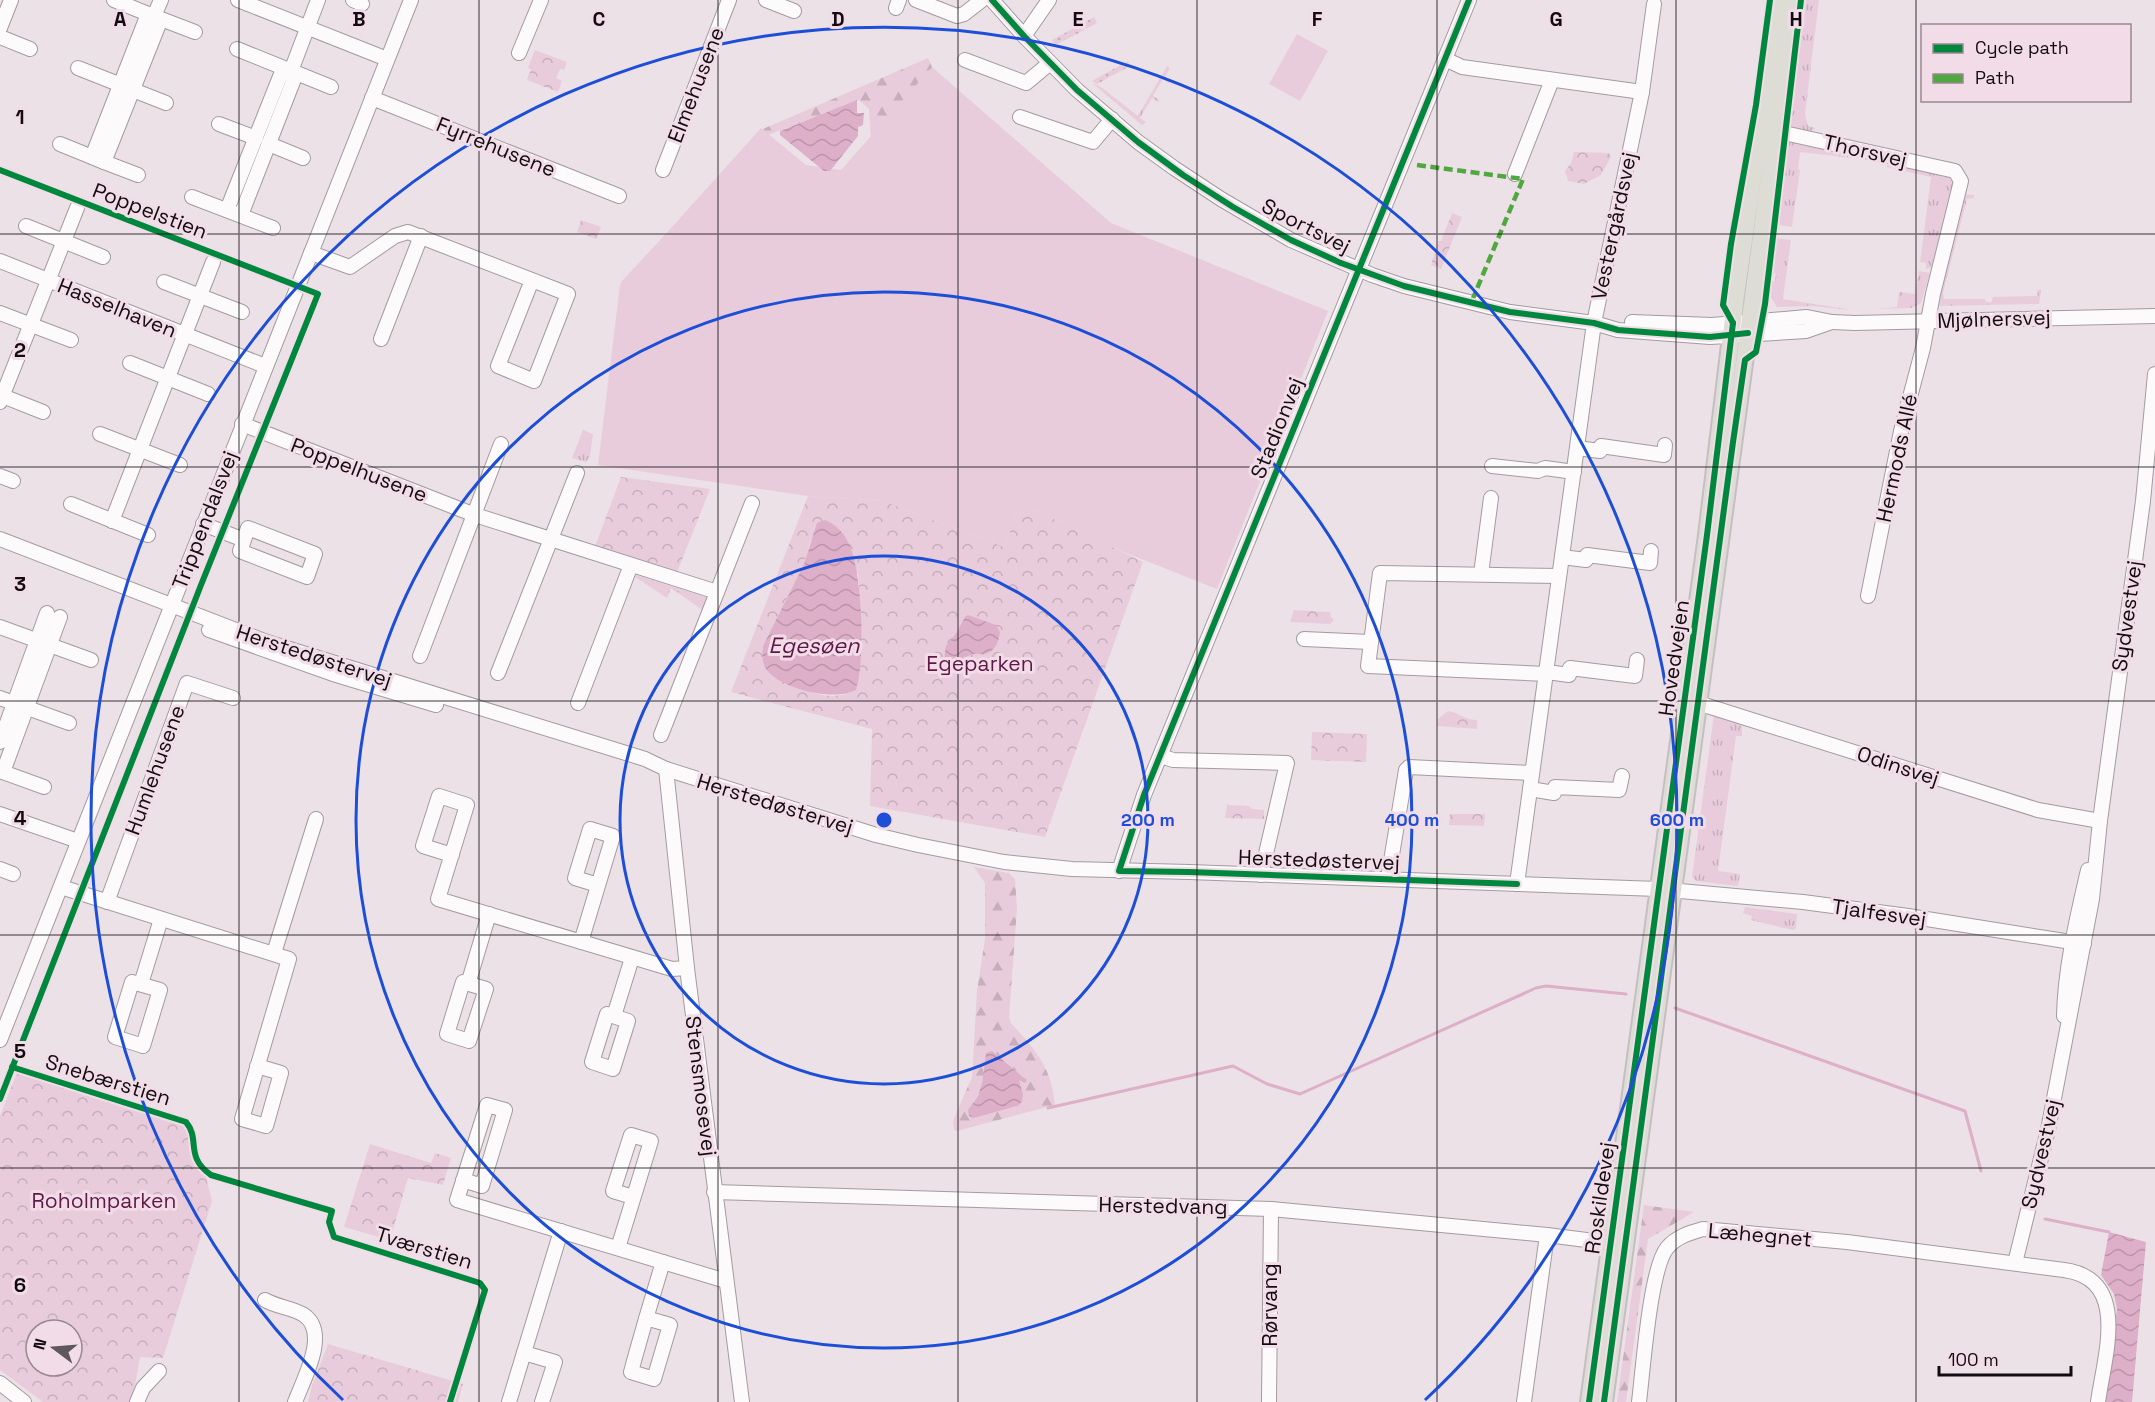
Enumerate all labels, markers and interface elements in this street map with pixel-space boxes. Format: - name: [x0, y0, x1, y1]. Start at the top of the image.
- text: A: [114, 6, 127, 32]
- text: B: [352, 6, 366, 32]
- text: C: [593, 6, 606, 32]
- text: D: [831, 6, 845, 32]
- text: E: [1072, 6, 1084, 32]
- text: F: [1312, 6, 1323, 32]
- text: G: [1549, 6, 1563, 32]
- text: H: [1789, 6, 1803, 32]
- street label: Elmehusene: [661, 23, 730, 147]
- legend: [1921, 24, 2131, 102]
- text: Cycle path: [1975, 36, 2069, 59]
- text: Path: [1975, 66, 2015, 89]
- text: 1: [15, 104, 25, 130]
- street label: Fyrrehusene: [433, 110, 560, 183]
- street label: Thorsvej: [1821, 128, 1910, 173]
- street label: Vestergårdsvej: [1585, 149, 1642, 302]
- street label: Poppelstien: [89, 176, 211, 245]
- street label: Sportsvej: [1257, 192, 1355, 259]
- street label: Hasselhaven: [54, 271, 181, 344]
- street label: Mjølnersvej: [1937, 303, 2051, 334]
- text: 2: [14, 337, 26, 363]
- street label: Stadionvej: [1244, 373, 1309, 482]
- street label: Hermods Allé: [1870, 391, 1923, 525]
- street label: Poppelhusene: [287, 431, 431, 508]
- street label: Trippendalsvej: [166, 447, 243, 593]
- street label: Sydvestvej: [2105, 559, 2148, 673]
- text: 3: [14, 571, 26, 597]
- street label: Hovedvejen: [1652, 598, 1695, 718]
- street label: Herstedøstervej: [233, 618, 395, 693]
- water label: Egesøen: [768, 631, 860, 659]
- park label: Egeparken: [926, 650, 1034, 677]
- street label: Humlehusene: [118, 701, 191, 839]
- street label: Odinsvej: [1854, 740, 1943, 791]
- street label: Herstedøstervej: [694, 767, 857, 840]
- text: 4: [14, 805, 27, 831]
- text: 200 m: [1121, 808, 1175, 831]
- text: 400 m: [1385, 808, 1439, 831]
- text: 600 m: [1650, 808, 1704, 831]
- centre of rings: [874, 810, 894, 830]
- street label: Herstedøstervej: [1238, 843, 1400, 876]
- street label: Tjalfesvej: [1830, 893, 1928, 932]
- street label: Stensmosevej: [679, 1014, 723, 1158]
- text: 5: [14, 1038, 26, 1064]
- street label: Snebærstien: [42, 1048, 174, 1111]
- street label: Sydvestvej: [2015, 1096, 2066, 1211]
- street label: Roskildevej: [1578, 1140, 1621, 1256]
- park label: Roholmparken: [32, 1187, 176, 1214]
- street label: Herstedvang: [1098, 1191, 1228, 1220]
- street label: Læhegnet: [1707, 1217, 1813, 1252]
- street label: Tværstien: [372, 1220, 476, 1275]
- street label: Rørvang: [1256, 1263, 1283, 1347]
- text: 6: [14, 1272, 26, 1298]
- north arrow: [24, 1318, 84, 1378]
- text: N: [28, 1336, 52, 1352]
- scale bar: [1939, 1339, 2071, 1377]
- text: 100 m: [1948, 1348, 1999, 1371]

